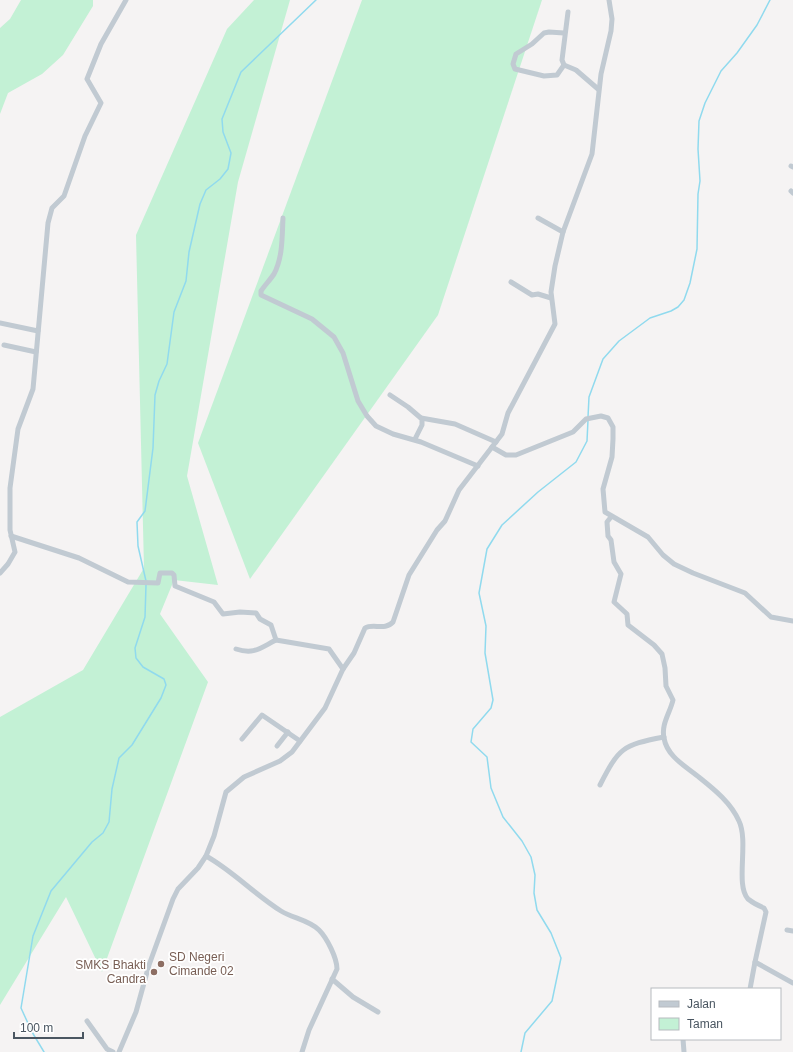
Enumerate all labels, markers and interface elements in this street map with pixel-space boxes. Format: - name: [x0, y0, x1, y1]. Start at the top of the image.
- place label: SD Negeri Cimande 02: [169, 950, 234, 978]
- place label: SMKS Bhakti Candra: [75, 958, 146, 986]
- marker: SD Negeri Cimande 02: [156, 959, 166, 969]
- marker: SMKS Bhakti Candra: [149, 967, 159, 977]
- legend: [651, 988, 781, 1040]
- text: Jalan: [687, 997, 716, 1011]
- scale bar: [14, 1014, 83, 1040]
- text: Taman: [687, 1017, 723, 1031]
- text: 100 m: [20, 1021, 53, 1035]

